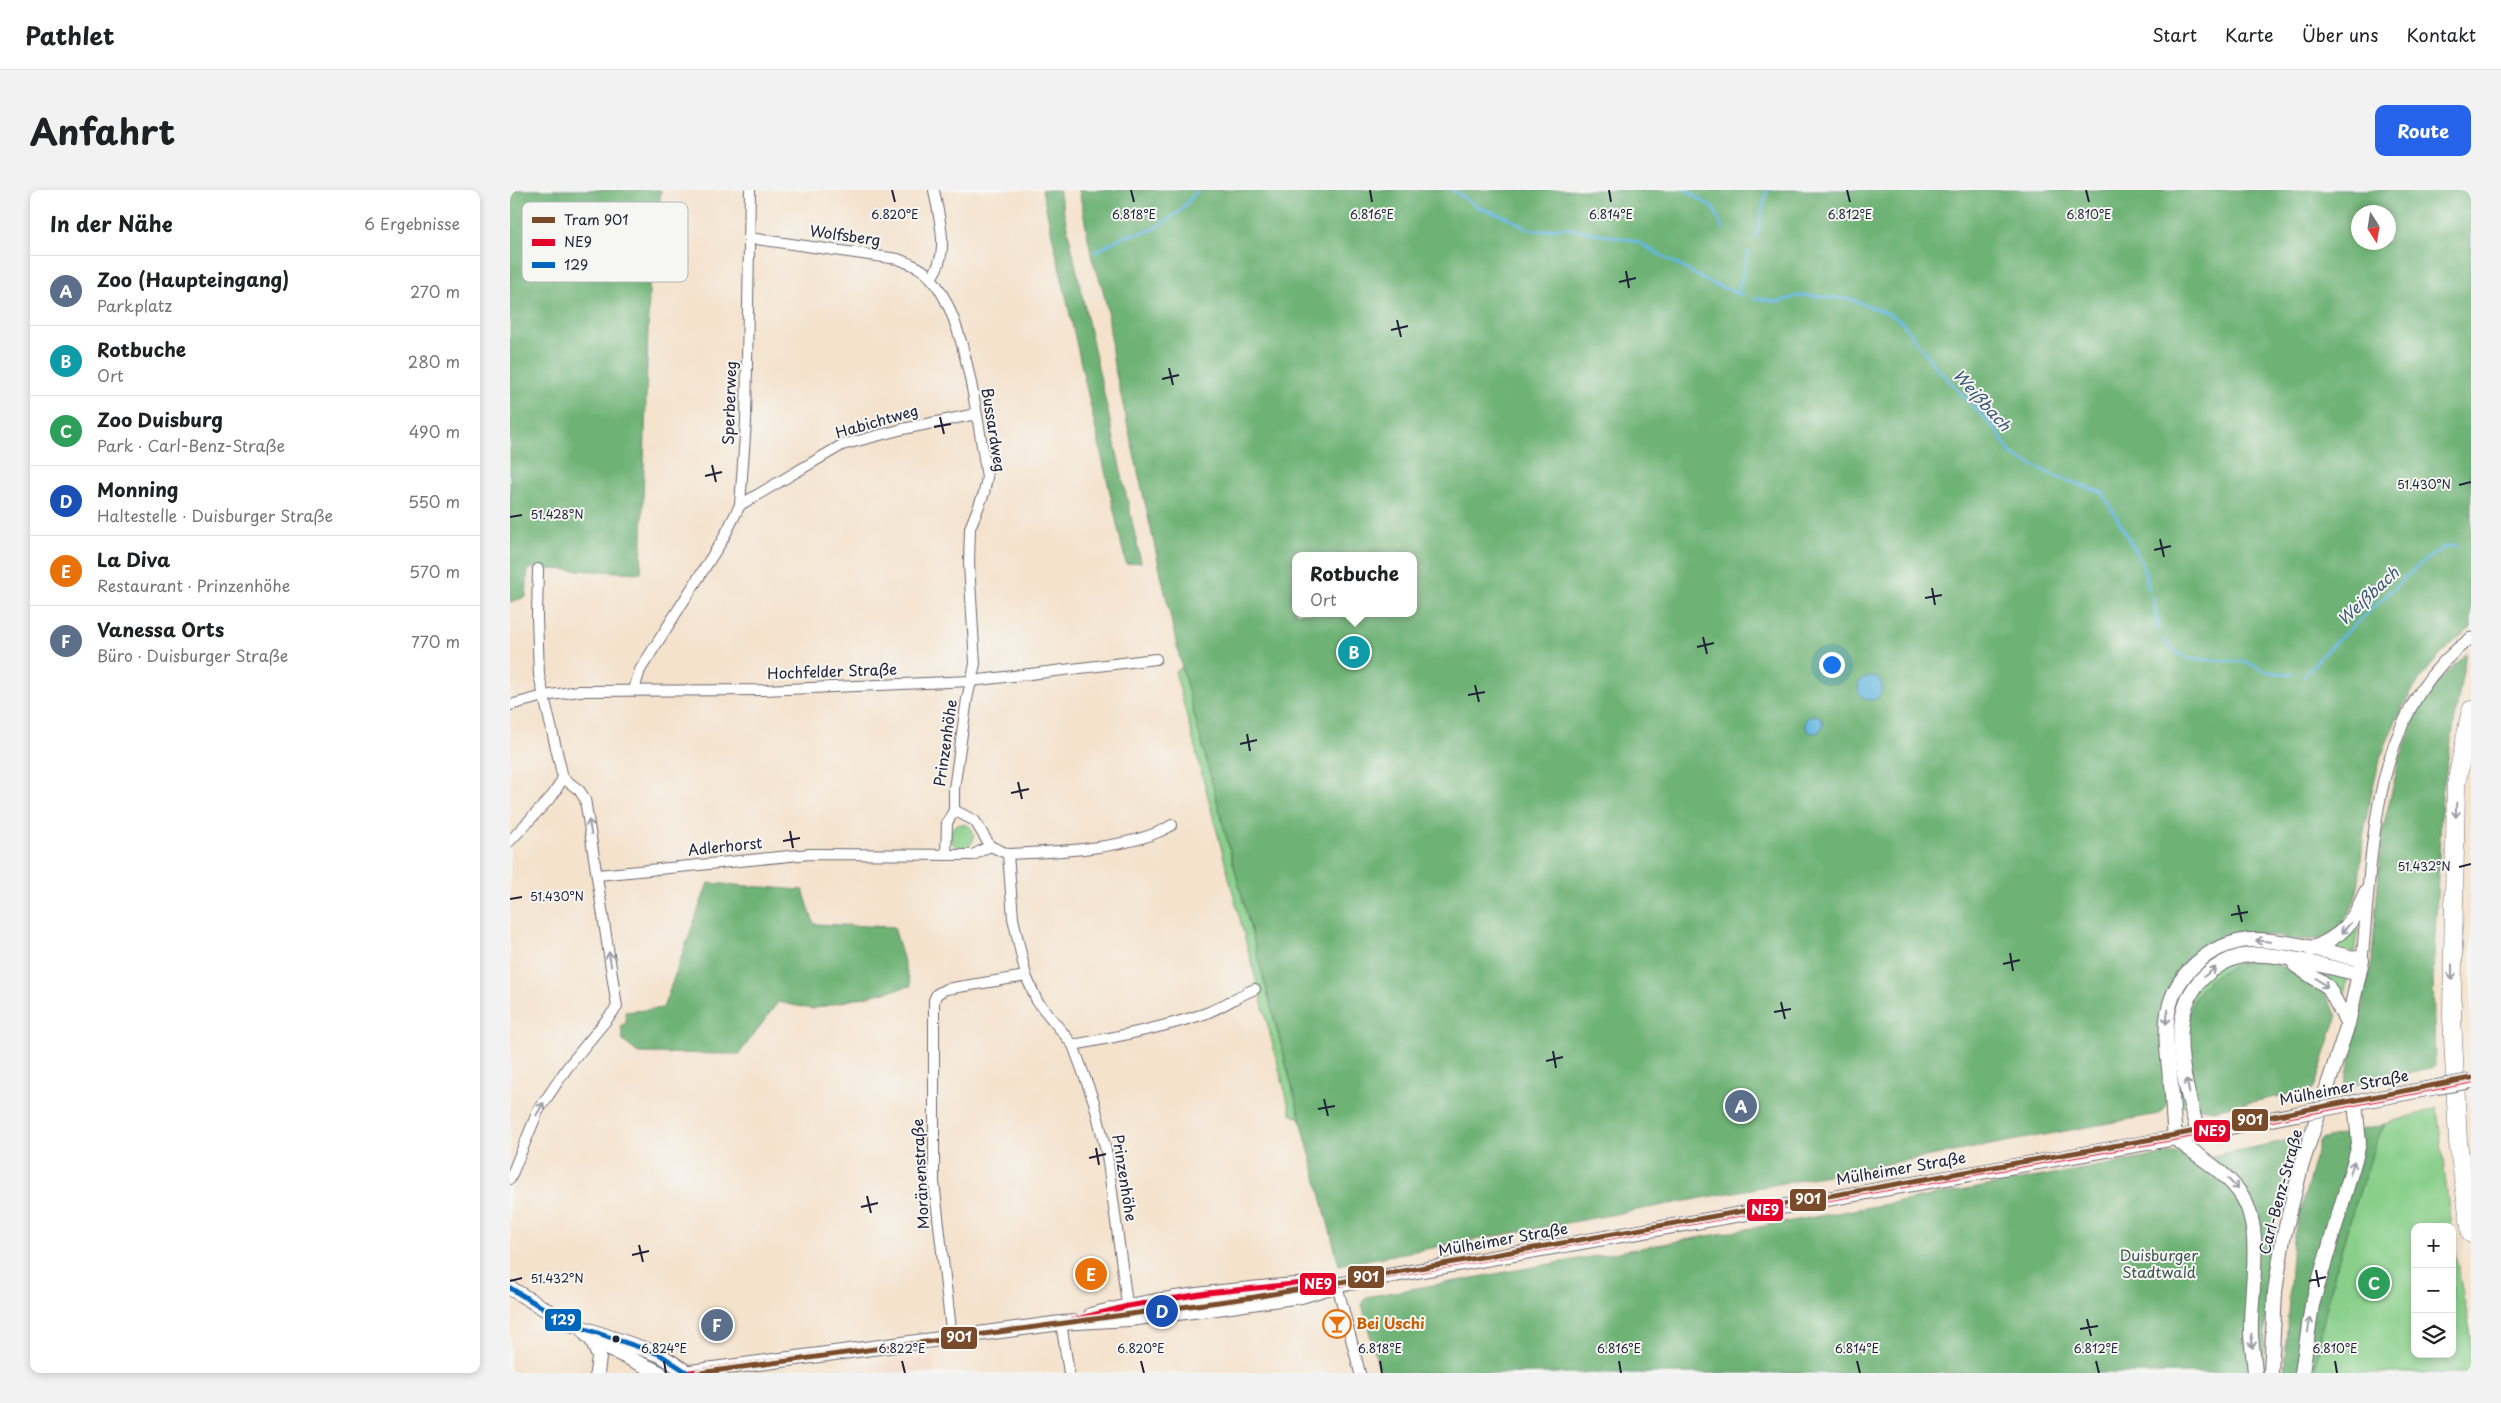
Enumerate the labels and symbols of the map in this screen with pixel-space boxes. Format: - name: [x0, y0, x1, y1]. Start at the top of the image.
- legend: [522, 202, 688, 282]
- text: 6.820°E: [871, 205, 919, 223]
- text: 6.818°E: [1112, 205, 1156, 223]
- text: 6.816°E: [1350, 205, 1394, 223]
- text: 6.814°E: [1589, 205, 1633, 223]
- text: 6.812°E: [1828, 205, 1872, 223]
- text: 6.810°E: [2066, 205, 2112, 223]
- north arrow: [2351, 205, 2396, 250]
- text: Tram 901: [564, 209, 629, 230]
- street label: Wolfsberg: [808, 218, 882, 251]
- text: NE9: [564, 231, 592, 252]
- text: 129: [564, 254, 588, 275]
- street label: Sperberweg: [716, 360, 741, 445]
- water label: Weißbach: [1948, 363, 2018, 436]
- street label: Bussardweg: [976, 386, 1012, 473]
- street label: Habichtweg: [832, 398, 921, 443]
- text: 51.430°N: [2397, 475, 2451, 493]
- text: 51.428°N: [530, 505, 584, 523]
- water label: Weißbach: [2331, 560, 2404, 630]
- pin: B: [1338, 633, 1370, 671]
- your location: [1819, 652, 1845, 678]
- street label: Hochfelder Straße: [767, 657, 897, 684]
- street label: Prinzenhöhe: [927, 698, 962, 788]
- one-way arrow: [2451, 802, 2460, 818]
- one-way arrow: [584, 819, 594, 835]
- street label: Adlerhorst: [687, 830, 763, 861]
- text: 51.432°N: [2397, 857, 2451, 875]
- text: 51.430°N: [530, 887, 584, 905]
- one-way arrow: [2340, 921, 2352, 934]
- one-way arrow: [2255, 936, 2271, 946]
- one-way arrow: [605, 951, 615, 967]
- one-way arrow: [2447, 964, 2457, 980]
- one-way arrow: [2203, 966, 2216, 977]
- one-way arrow: [2316, 977, 2329, 989]
- one-way arrow: [2162, 1009, 2172, 1025]
- street label: Mülheimer Straße: [2277, 1063, 2410, 1110]
- one-way arrow: [2182, 1078, 2192, 1094]
- pin: A: [1725, 1087, 1757, 1125]
- one-way arrow: [535, 1103, 545, 1117]
- line badge: 901: [2231, 1108, 2269, 1132]
- text: 901: [2237, 1109, 2263, 1130]
- street label: Moränenstraße: [905, 1118, 934, 1230]
- line badge: NE9: [2193, 1119, 2231, 1143]
- text: NE9: [2198, 1120, 2226, 1141]
- street label: Carl-Benz-Straße: [2252, 1126, 2307, 1257]
- street label: Prinzenhöhe: [1107, 1133, 1144, 1223]
- street label: Mülheimer Straße: [1834, 1145, 1967, 1190]
- one-way arrow: [2348, 1161, 2358, 1177]
- one-way arrow: [2227, 1177, 2238, 1190]
- line badge: 901: [1789, 1188, 1827, 1212]
- text: 901: [1795, 1188, 1821, 1209]
- line badge: NE9: [1746, 1198, 1784, 1222]
- text: NE9: [1751, 1199, 1779, 1220]
- street label: Mülheimer Straße: [1436, 1216, 1569, 1261]
- park label: Duisburger Stadtwald: [2120, 1243, 2198, 1283]
- pin: E: [1075, 1255, 1107, 1293]
- pin: C: [2358, 1264, 2390, 1302]
- line badge: 901: [1347, 1265, 1385, 1289]
- text: 901: [1353, 1266, 1379, 1287]
- text: 51.432°N: [530, 1269, 584, 1287]
- line badge: NE9: [1299, 1272, 1337, 1296]
- text: NE9: [1304, 1273, 1332, 1294]
- pin: D: [1146, 1292, 1178, 1330]
- pin: F: [701, 1306, 733, 1344]
- line badge: 129: [544, 1308, 582, 1332]
- text: 129: [551, 1309, 575, 1330]
- bar icon: Bei Uschi: [1322, 1309, 1352, 1339]
- place label: Bei Uschi: [1356, 1311, 1425, 1334]
- one-way arrow: [2304, 1317, 2314, 1333]
- line badge: 901: [940, 1326, 978, 1350]
- text: 901: [946, 1326, 972, 1347]
- one-way arrow: [2247, 1332, 2257, 1348]
- unlabelled marker: [611, 1334, 621, 1344]
- text: 6.824°E: [641, 1339, 687, 1357]
- text: 6.822°E: [879, 1339, 925, 1357]
- text: 6.820°E: [1117, 1339, 1165, 1357]
- text: 6.818°E: [1358, 1339, 1402, 1357]
- text: 6.816°E: [1597, 1339, 1641, 1357]
- text: 6.814°E: [1835, 1339, 1879, 1357]
- text: 6.812°E: [2074, 1339, 2118, 1357]
- text: 6.810°E: [2312, 1339, 2358, 1357]

